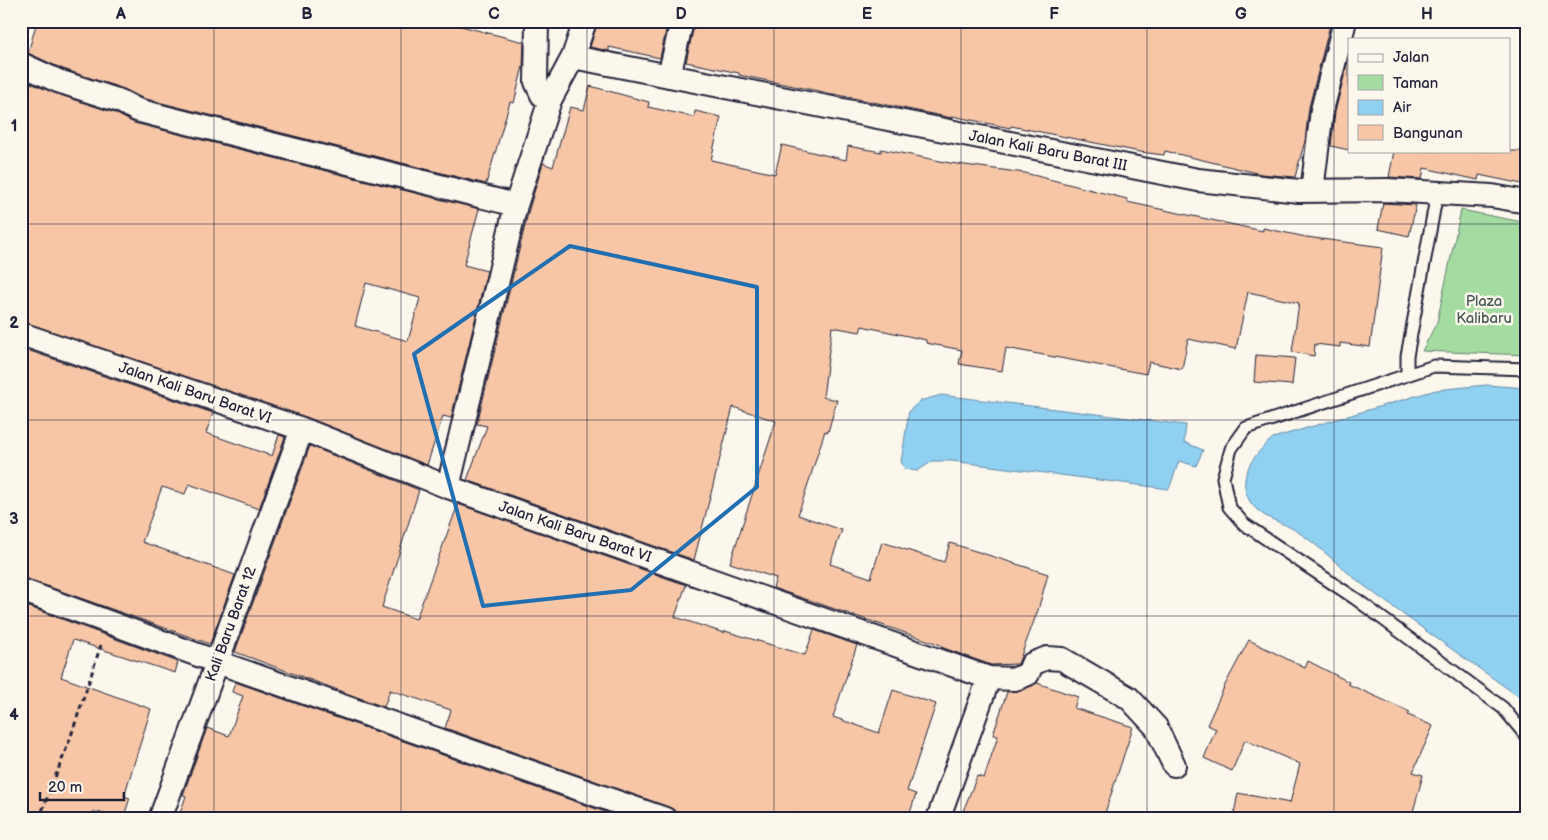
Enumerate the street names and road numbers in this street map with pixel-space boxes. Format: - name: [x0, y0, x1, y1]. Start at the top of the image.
- street label: Jalan Kali Baru Barat III: [967, 126, 1129, 176]
- street label: Jalan Kali Baru Barat VI: [116, 358, 274, 428]
- street label: Jalan Kali Baru Barat VI: [496, 497, 654, 567]
- street label: Kali Baru Barat 12: [201, 564, 261, 684]

